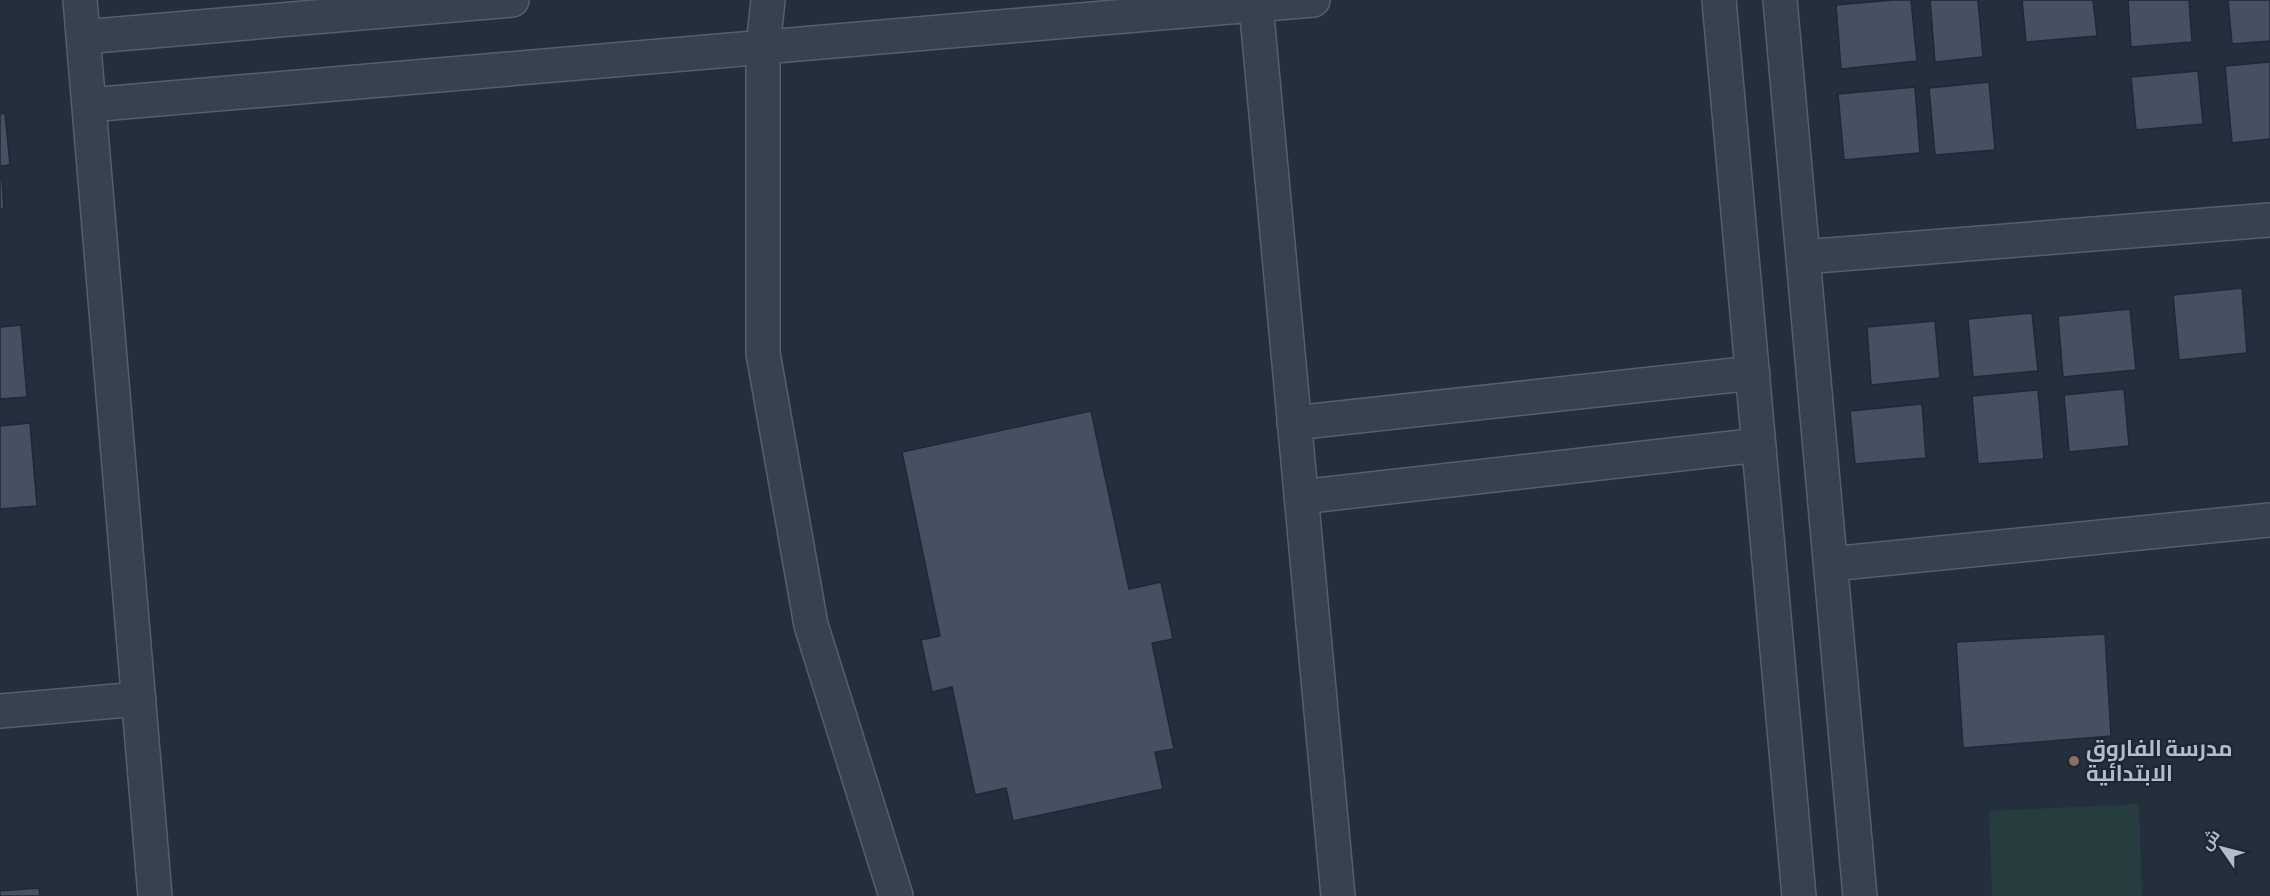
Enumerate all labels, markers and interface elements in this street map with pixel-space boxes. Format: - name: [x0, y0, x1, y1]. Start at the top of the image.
- place label: مدرسة الفاروق الابتدائية: [2086, 738, 2233, 786]
- marker: مدرسة الفاروق الابتدائية: [2067, 754, 2081, 768]
- north arrow: [2192, 818, 2252, 878]
- text: ش: [2197, 826, 2224, 854]

